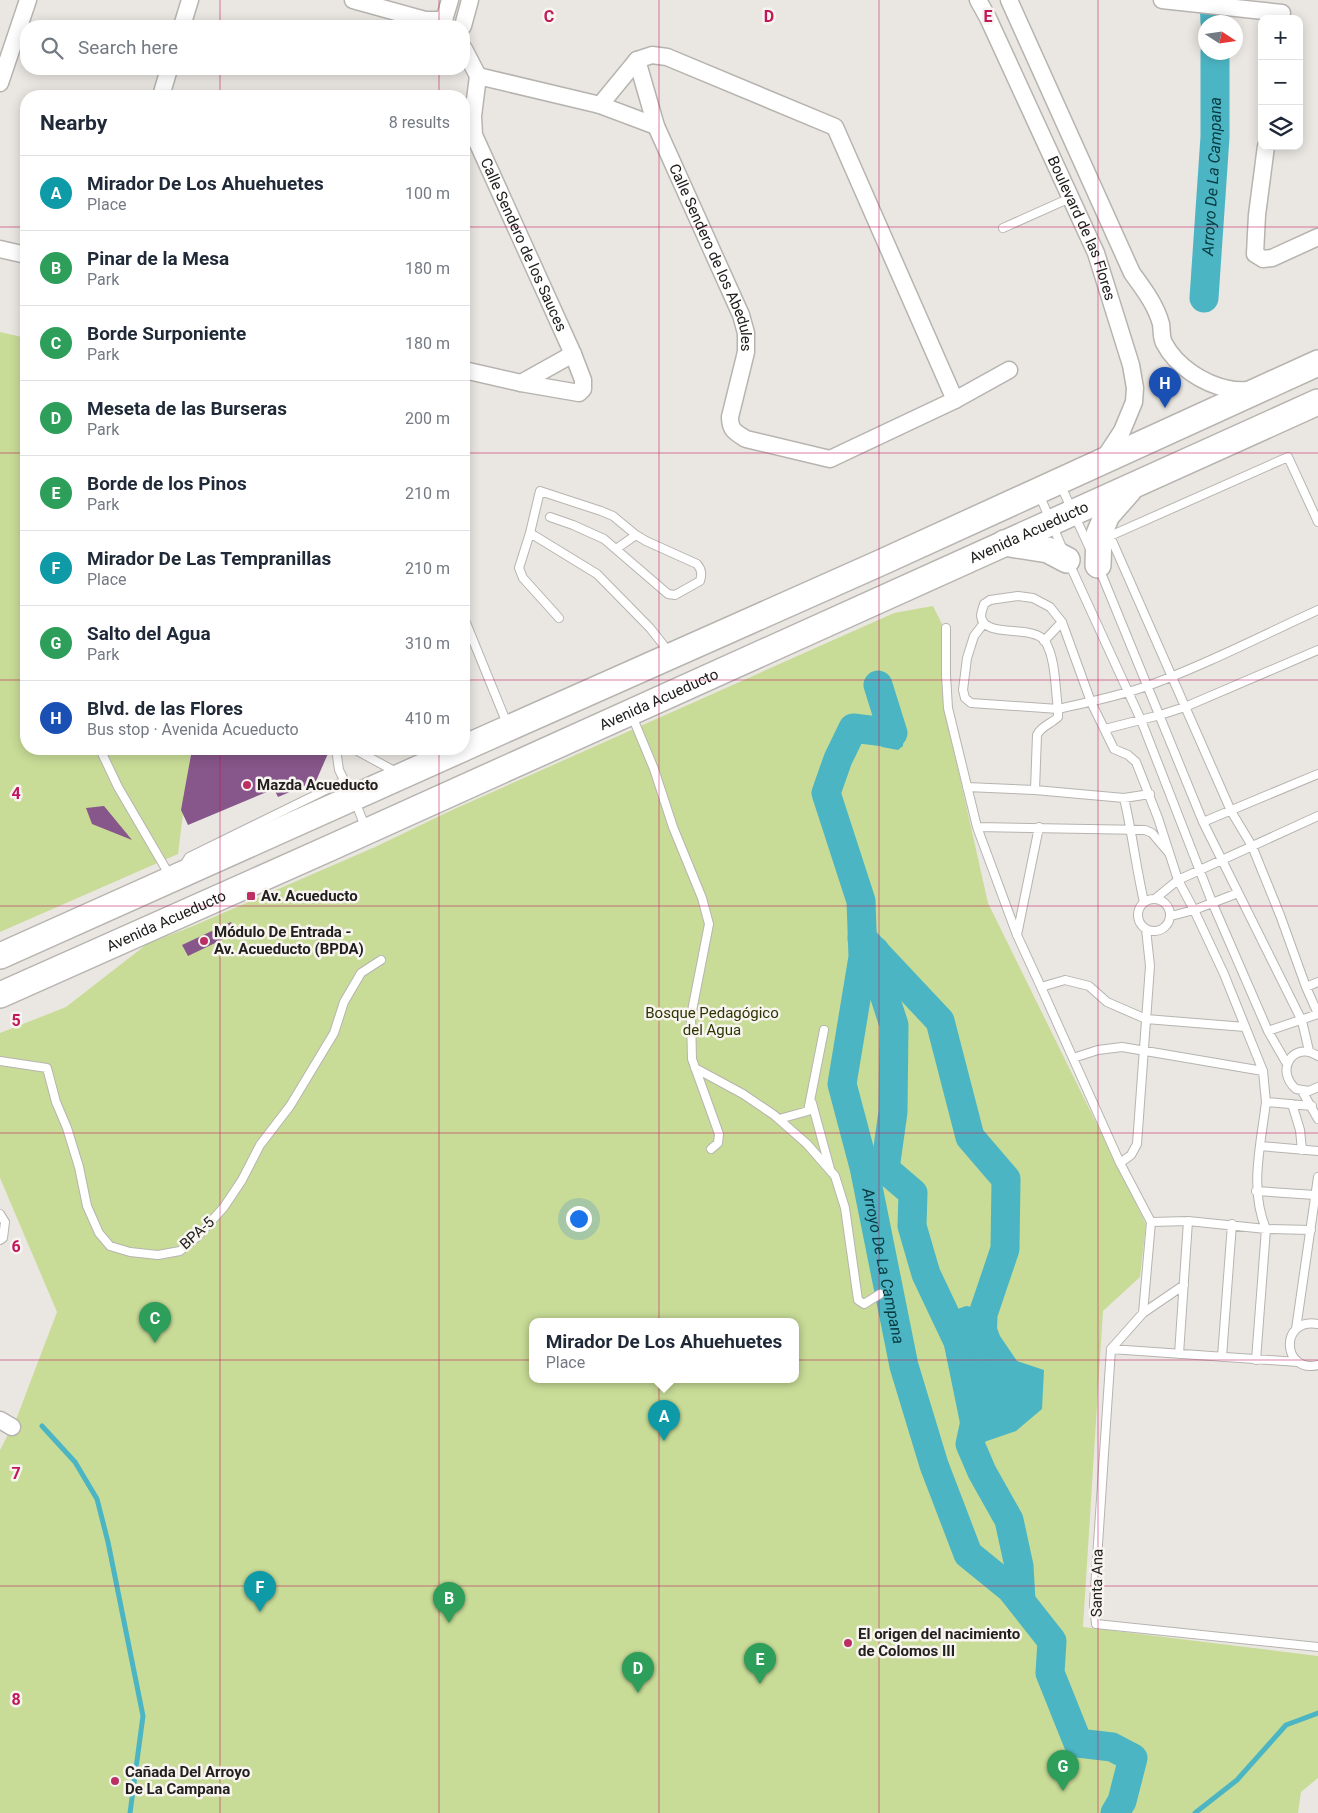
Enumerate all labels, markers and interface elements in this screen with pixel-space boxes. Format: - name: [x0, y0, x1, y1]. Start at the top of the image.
- text: C: [544, 7, 554, 26]
- text: D: [764, 7, 774, 26]
- text: E: [984, 7, 993, 26]
- north arrow: [1198, 15, 1243, 60]
- map controls: [1258, 15, 1303, 150]
- button: +: [1258, 15, 1303, 60]
- search box: [20, 20, 470, 75]
- icon: search: [38, 34, 66, 62]
- text: Search here: [78, 36, 178, 59]
- button: −: [1258, 60, 1303, 105]
- water label: Arroyo De La Campana: [1197, 97, 1225, 257]
- button: layers: [1258, 105, 1303, 150]
- text: Nearby: [40, 111, 107, 135]
- text: 8 results: [389, 113, 450, 132]
- street label: Boulevard de las Flores: [1044, 153, 1119, 303]
- street label: Calle Sendero de los Sauces: [476, 155, 571, 334]
- street label: Calle Sendero de los Abedules: [665, 161, 755, 351]
- text: Mirador De Los Ahuehuetes: [87, 172, 324, 195]
- text: A: [51, 184, 61, 203]
- text: 100 m: [405, 184, 450, 203]
- text: Place: [87, 195, 127, 214]
- text: Pinar de la Mesa: [87, 247, 229, 270]
- text: B: [51, 259, 61, 278]
- text: 180 m: [405, 259, 450, 278]
- text: Park: [87, 270, 119, 289]
- text: Borde Surponiente: [87, 322, 246, 345]
- text: C: [51, 334, 61, 353]
- text: 180 m: [405, 334, 450, 353]
- text: Park: [87, 345, 119, 364]
- pin: H: [1149, 367, 1181, 408]
- text: Meseta de las Burseras: [87, 397, 287, 420]
- text: D: [51, 409, 61, 428]
- text: 200 m: [405, 409, 450, 428]
- text: Park: [87, 420, 119, 439]
- text: Borde de los Pinos: [87, 472, 247, 495]
- text: E: [52, 484, 61, 503]
- text: 210 m: [405, 484, 450, 503]
- text: Park: [87, 495, 119, 514]
- street label: Avenida Acueducto: [966, 498, 1091, 567]
- text: Mirador De Las Tempranillas: [87, 547, 331, 570]
- text: F: [52, 559, 60, 578]
- text: 210 m: [405, 559, 450, 578]
- text: Place: [87, 570, 127, 589]
- text: Salto del Agua: [87, 622, 211, 645]
- text: G: [51, 634, 61, 653]
- text: 310 m: [405, 634, 450, 653]
- text: Park: [87, 645, 119, 664]
- street label: Avenida Acueducto: [596, 665, 721, 734]
- text: Blvd. de las Flores: [87, 697, 243, 720]
- text: H: [50, 709, 62, 728]
- text: 410 m: [405, 709, 450, 728]
- text: Bus stop · Avenida Acueducto: [87, 720, 299, 739]
- place label: Mazda Acueducto: [257, 776, 378, 794]
- marker: Mazda Acueducto: [241, 779, 253, 791]
- text: 4: [11, 784, 21, 803]
- street label: Avenida Acueducto: [104, 887, 229, 955]
- place label: Av. Acueducto: [261, 887, 358, 905]
- marker: Av. Acueducto: [245, 890, 257, 902]
- place label: Módulo De Entrada - Av. Acueducto (BPDA): [214, 923, 364, 958]
- marker: Módulo De Entrada - Av. Acueducto (BPDA): [198, 935, 210, 947]
- park label: Bosque Pedagógico del Agua: [645, 1004, 779, 1039]
- text: 5: [11, 1011, 21, 1030]
- water label: Arroyo De La Campana: [859, 1185, 909, 1345]
- your location: [566, 1206, 592, 1232]
- street label: BPA-5: [176, 1213, 218, 1253]
- text: 6: [11, 1237, 21, 1256]
- pin: C: [139, 1302, 171, 1343]
- popup: [529, 1318, 799, 1383]
- text: Mirador De Los Ahuehuetes: [546, 1330, 782, 1353]
- text: Place: [546, 1353, 585, 1372]
- pin: A: [648, 1400, 680, 1441]
- text: 7: [11, 1464, 21, 1483]
- street label: Santa Ana: [1087, 1549, 1107, 1617]
- pin: F: [244, 1571, 276, 1612]
- pin: B: [433, 1582, 465, 1623]
- place label: El origen del nacimiento de Colomos III: [858, 1625, 1020, 1660]
- marker: El origen del nacimiento de Colomos III: [842, 1637, 854, 1649]
- pin: E: [744, 1643, 776, 1684]
- pin: D: [622, 1652, 654, 1693]
- text: 8: [11, 1690, 21, 1709]
- pin: G: [1047, 1750, 1079, 1791]
- place label: Cañada Del Arroyo De La Campana: [125, 1763, 250, 1798]
- marker: Cañada Del Arroyo De La Campana: [109, 1775, 121, 1787]

